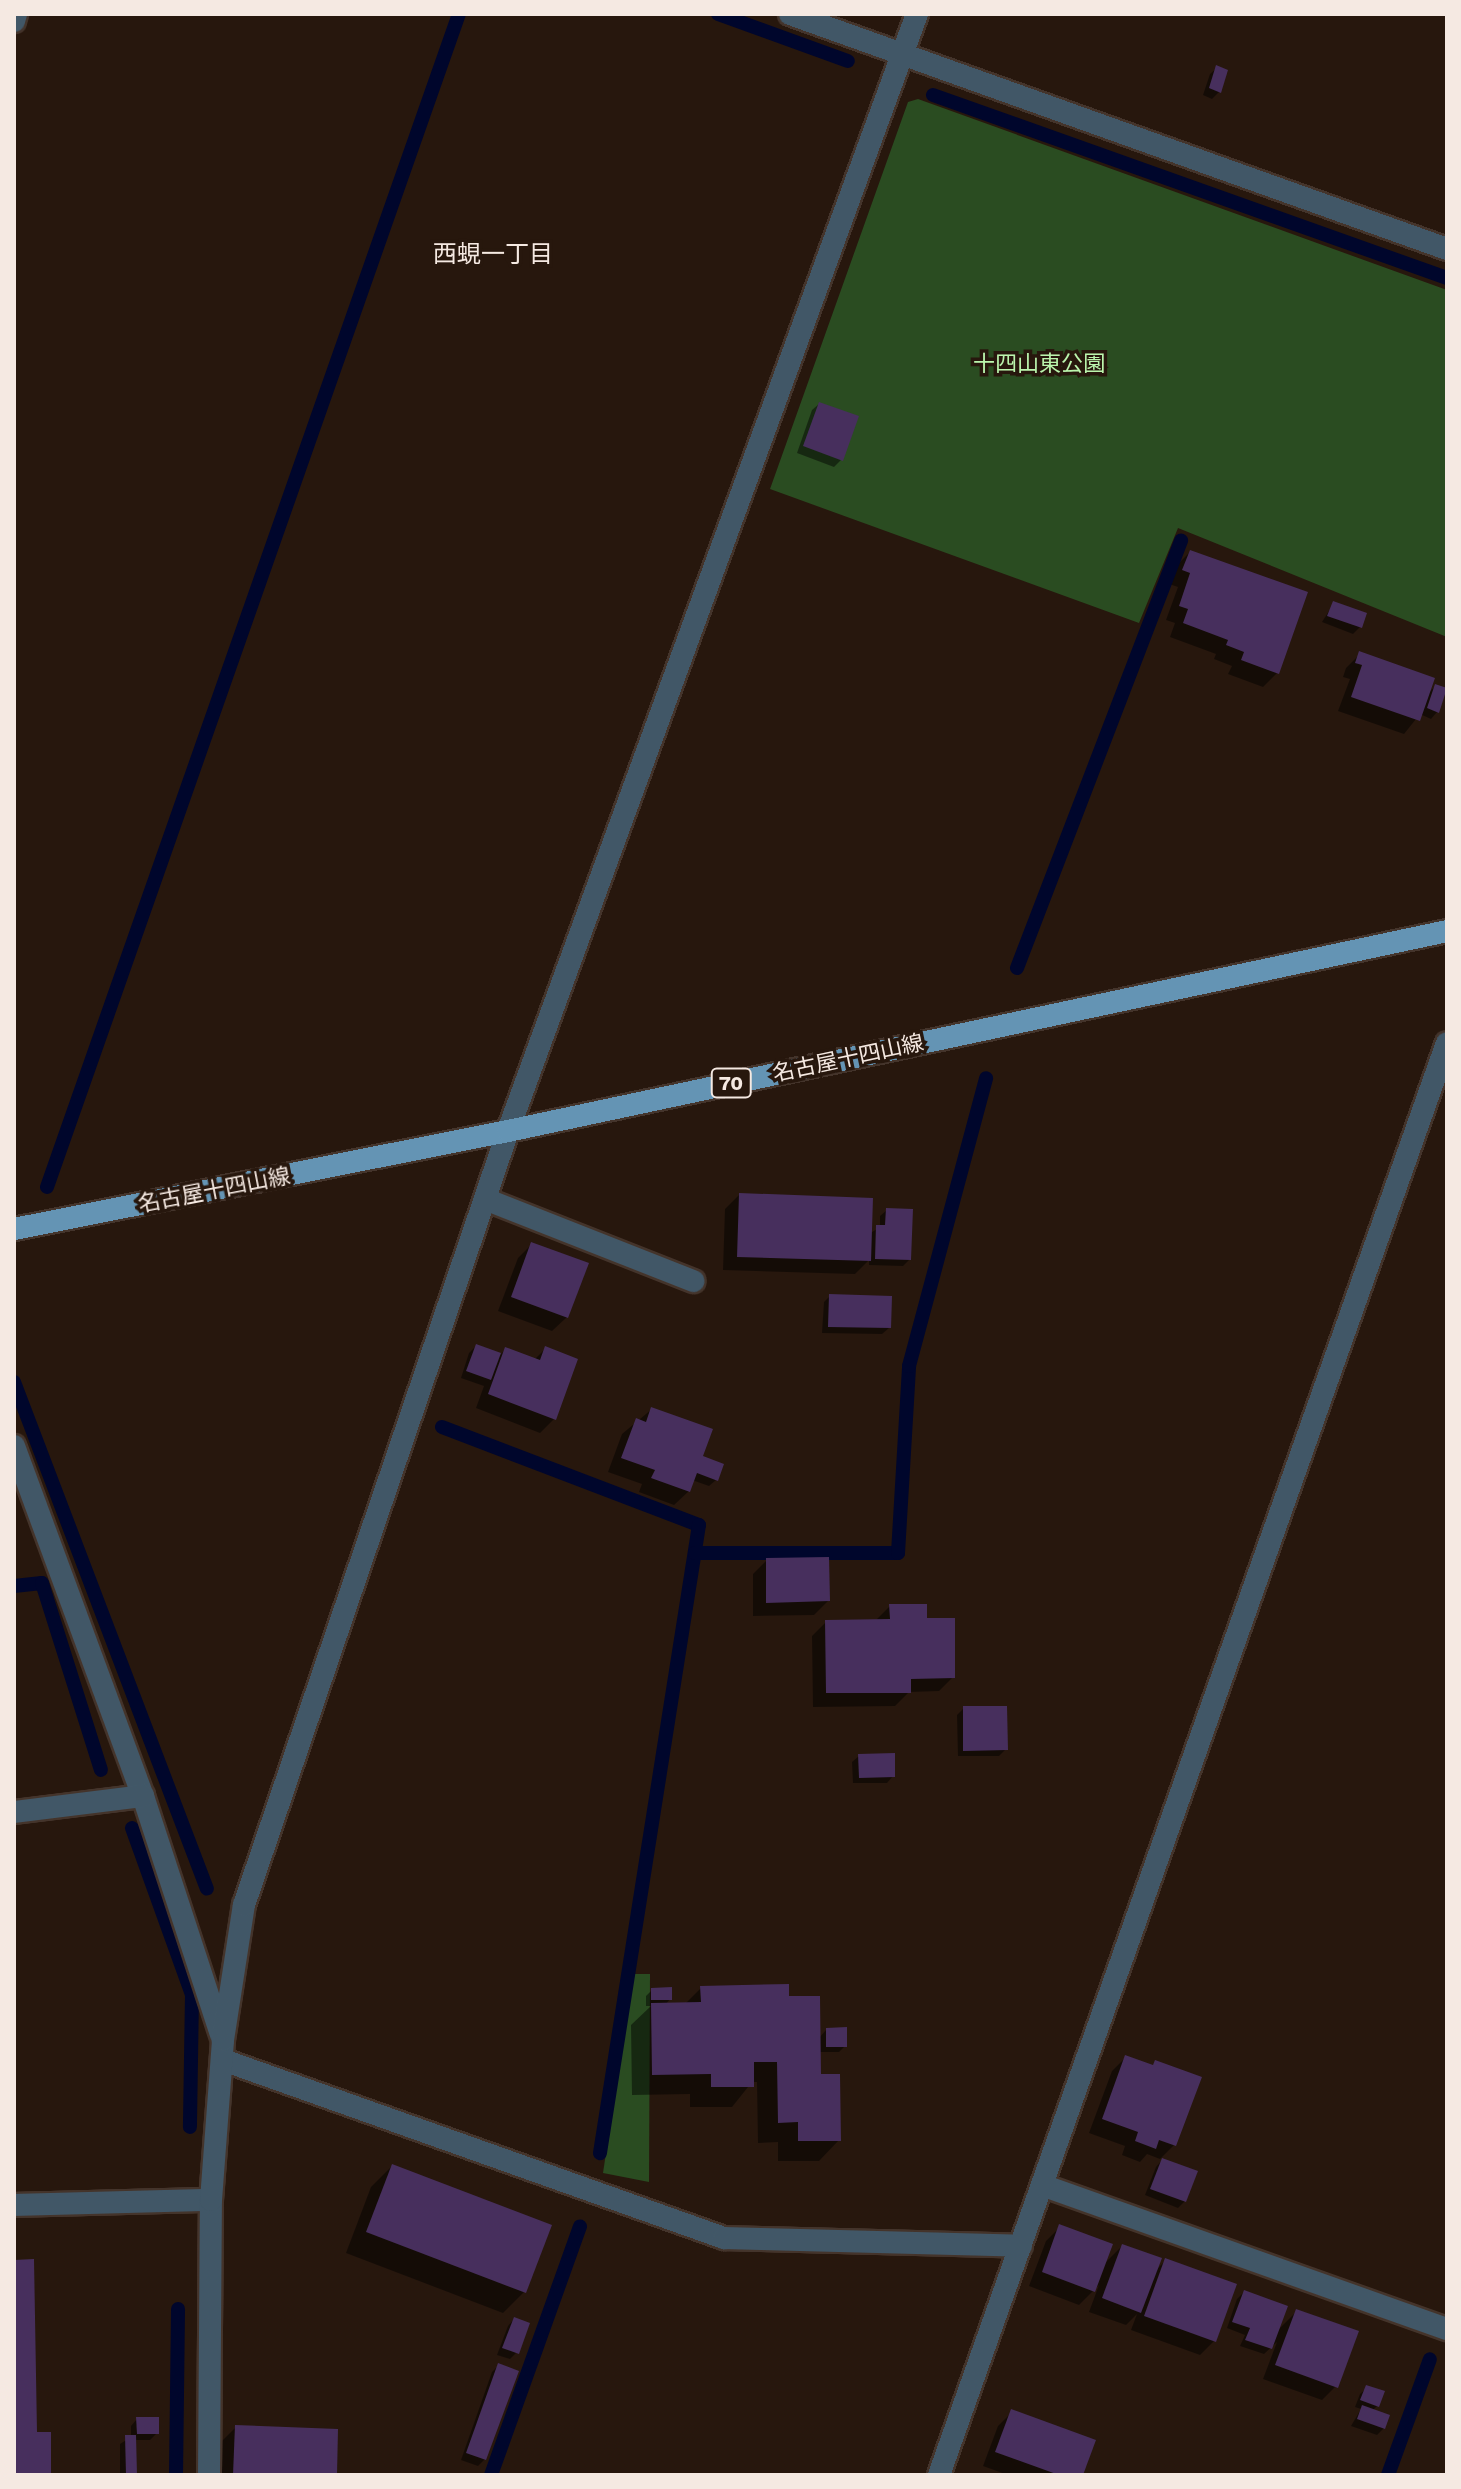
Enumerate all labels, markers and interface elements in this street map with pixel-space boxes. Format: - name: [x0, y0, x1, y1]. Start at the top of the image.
- district label: 西蜆一丁目: [433, 241, 553, 269]
- park label: 十四山東公園: [973, 351, 1105, 377]
- street label: 名古屋十四山線: [770, 1029, 926, 1087]
- road number: 70: [709, 1067, 753, 1099]
- street label: 名古屋十四山線: [136, 1162, 292, 1218]

